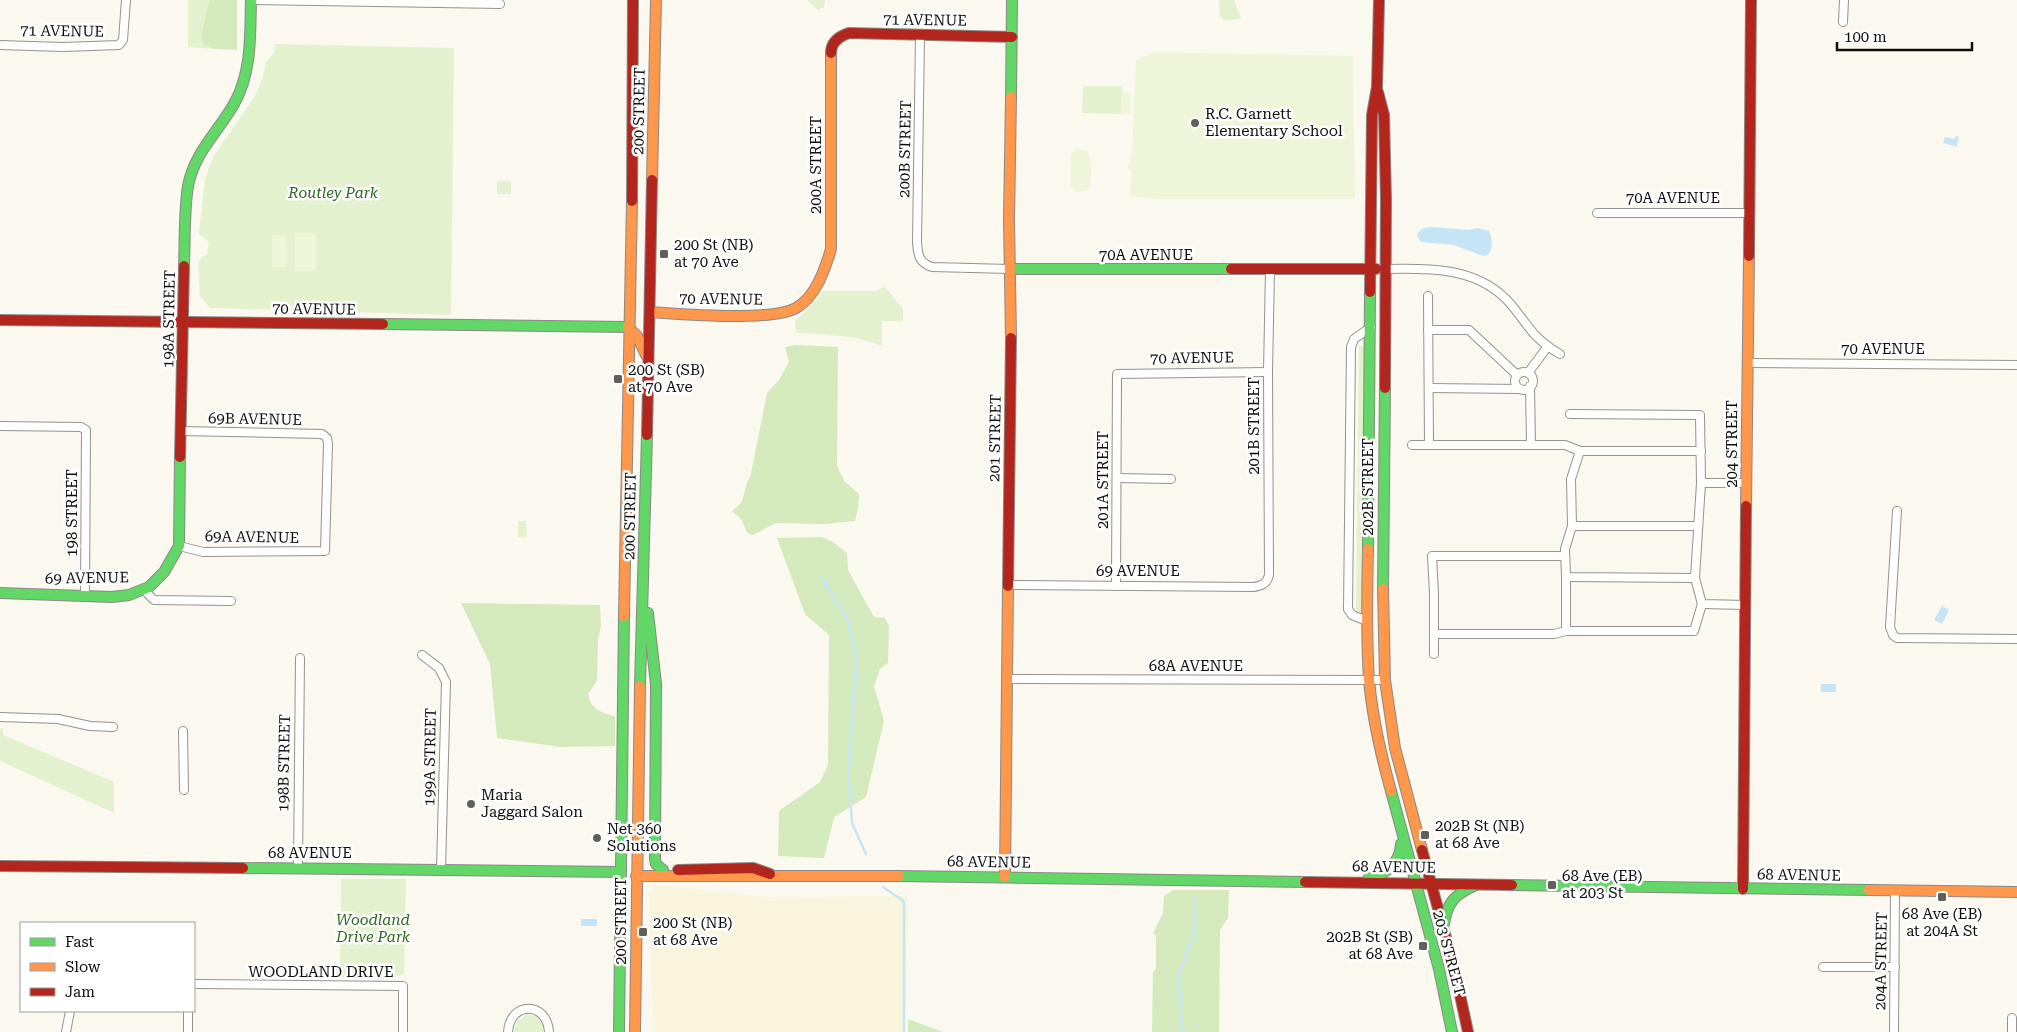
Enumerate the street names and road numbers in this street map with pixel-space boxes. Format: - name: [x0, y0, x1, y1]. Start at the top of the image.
- street label: 71 AVENUE: [883, 10, 967, 30]
- street label: 71 AVENUE: [20, 21, 104, 41]
- street label: 200 STREET: [629, 67, 649, 155]
- street label: 200B STREET: [895, 100, 915, 198]
- street label: 200A STREET: [807, 116, 825, 214]
- street label: 70A AVENUE: [1626, 189, 1720, 207]
- street label: 70A AVENUE: [1099, 246, 1193, 264]
- street label: 198A STREET: [159, 270, 179, 368]
- street label: 70 AVENUE: [679, 289, 763, 309]
- street label: 70 AVENUE: [272, 299, 356, 319]
- street label: 70 AVENUE: [1841, 340, 1925, 358]
- street label: 70 AVENUE: [1150, 348, 1234, 368]
- street label: 201B STREET: [1245, 377, 1263, 475]
- street label: 201 STREET: [985, 394, 1005, 482]
- street label: 204 STREET: [1723, 400, 1741, 488]
- street label: 69B AVENUE: [208, 409, 302, 429]
- street label: 201A STREET: [1094, 431, 1112, 529]
- street label: 202B STREET: [1359, 438, 1377, 536]
- street label: 198 STREET: [63, 469, 81, 557]
- street label: 200 STREET: [620, 472, 640, 560]
- street label: 69A AVENUE: [205, 527, 299, 547]
- street label: 69 AVENUE: [1096, 562, 1180, 580]
- street label: 69 AVENUE: [45, 568, 129, 588]
- street label: 68A AVENUE: [1149, 657, 1243, 675]
- street label: 199A STREET: [420, 708, 440, 806]
- street label: 198B STREET: [274, 714, 294, 812]
- street label: 68 AVENUE: [268, 844, 352, 862]
- street label: 68 AVENUE: [947, 852, 1031, 872]
- street label: 68 AVENUE: [1352, 857, 1436, 877]
- street label: 68 AVENUE: [1757, 865, 1841, 885]
- street label: 200 STREET: [612, 877, 630, 965]
- street label: 203 STREET: [1429, 908, 1469, 998]
- street label: 204A STREET: [1871, 912, 1891, 1010]
- street label: WOODLAND DRIVE: [248, 963, 394, 981]

